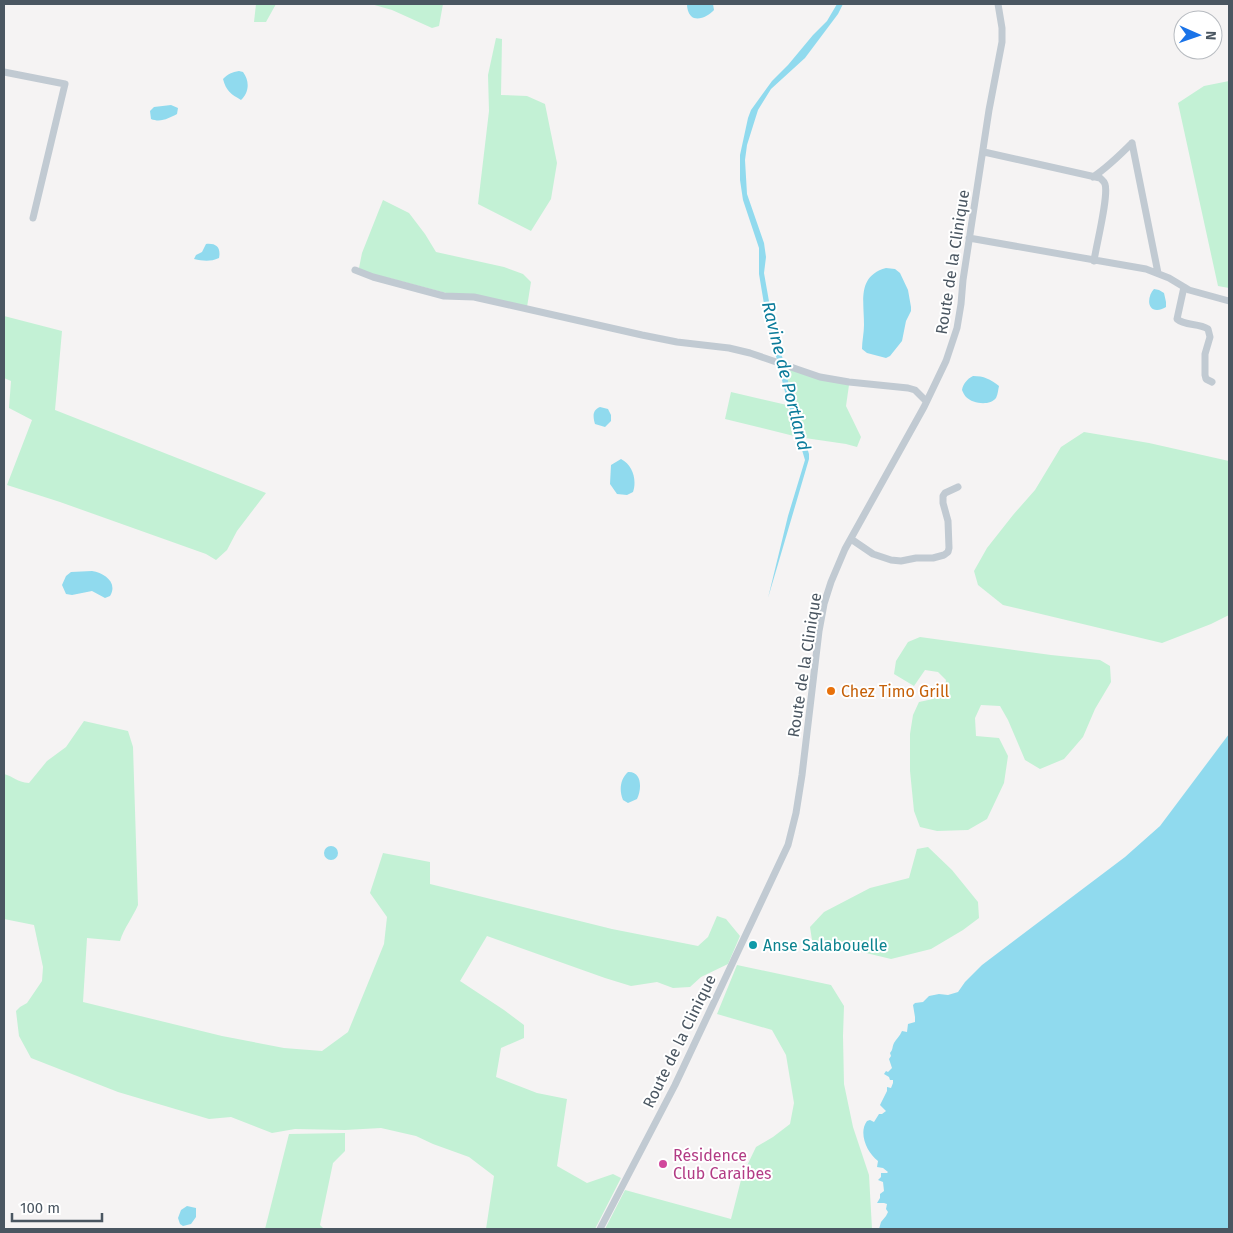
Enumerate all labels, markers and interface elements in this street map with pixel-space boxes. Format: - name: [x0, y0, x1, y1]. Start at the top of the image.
- north arrow: [1173, 10, 1223, 60]
- text: N: [1202, 30, 1219, 40]
- street label: Route de la Clinique: [932, 188, 973, 336]
- water label: Ravine de Portland: [757, 299, 815, 453]
- street label: Route de la Clinique: [784, 591, 825, 739]
- place label: Chez Timo Grill: [841, 682, 950, 701]
- marker: Chez Timo Grill: [825, 685, 837, 697]
- place label: Anse Salabouelle: [763, 936, 887, 955]
- marker: Anse Salabouelle: [747, 939, 759, 951]
- street label: Route de la Clinique: [639, 971, 720, 1111]
- place label: Résidence Club Caraibes: [673, 1146, 772, 1183]
- marker: Résidence Club Caraibes: [657, 1158, 669, 1170]
- scale bar: [12, 1190, 102, 1222]
- text: 100 m: [20, 1199, 60, 1217]

